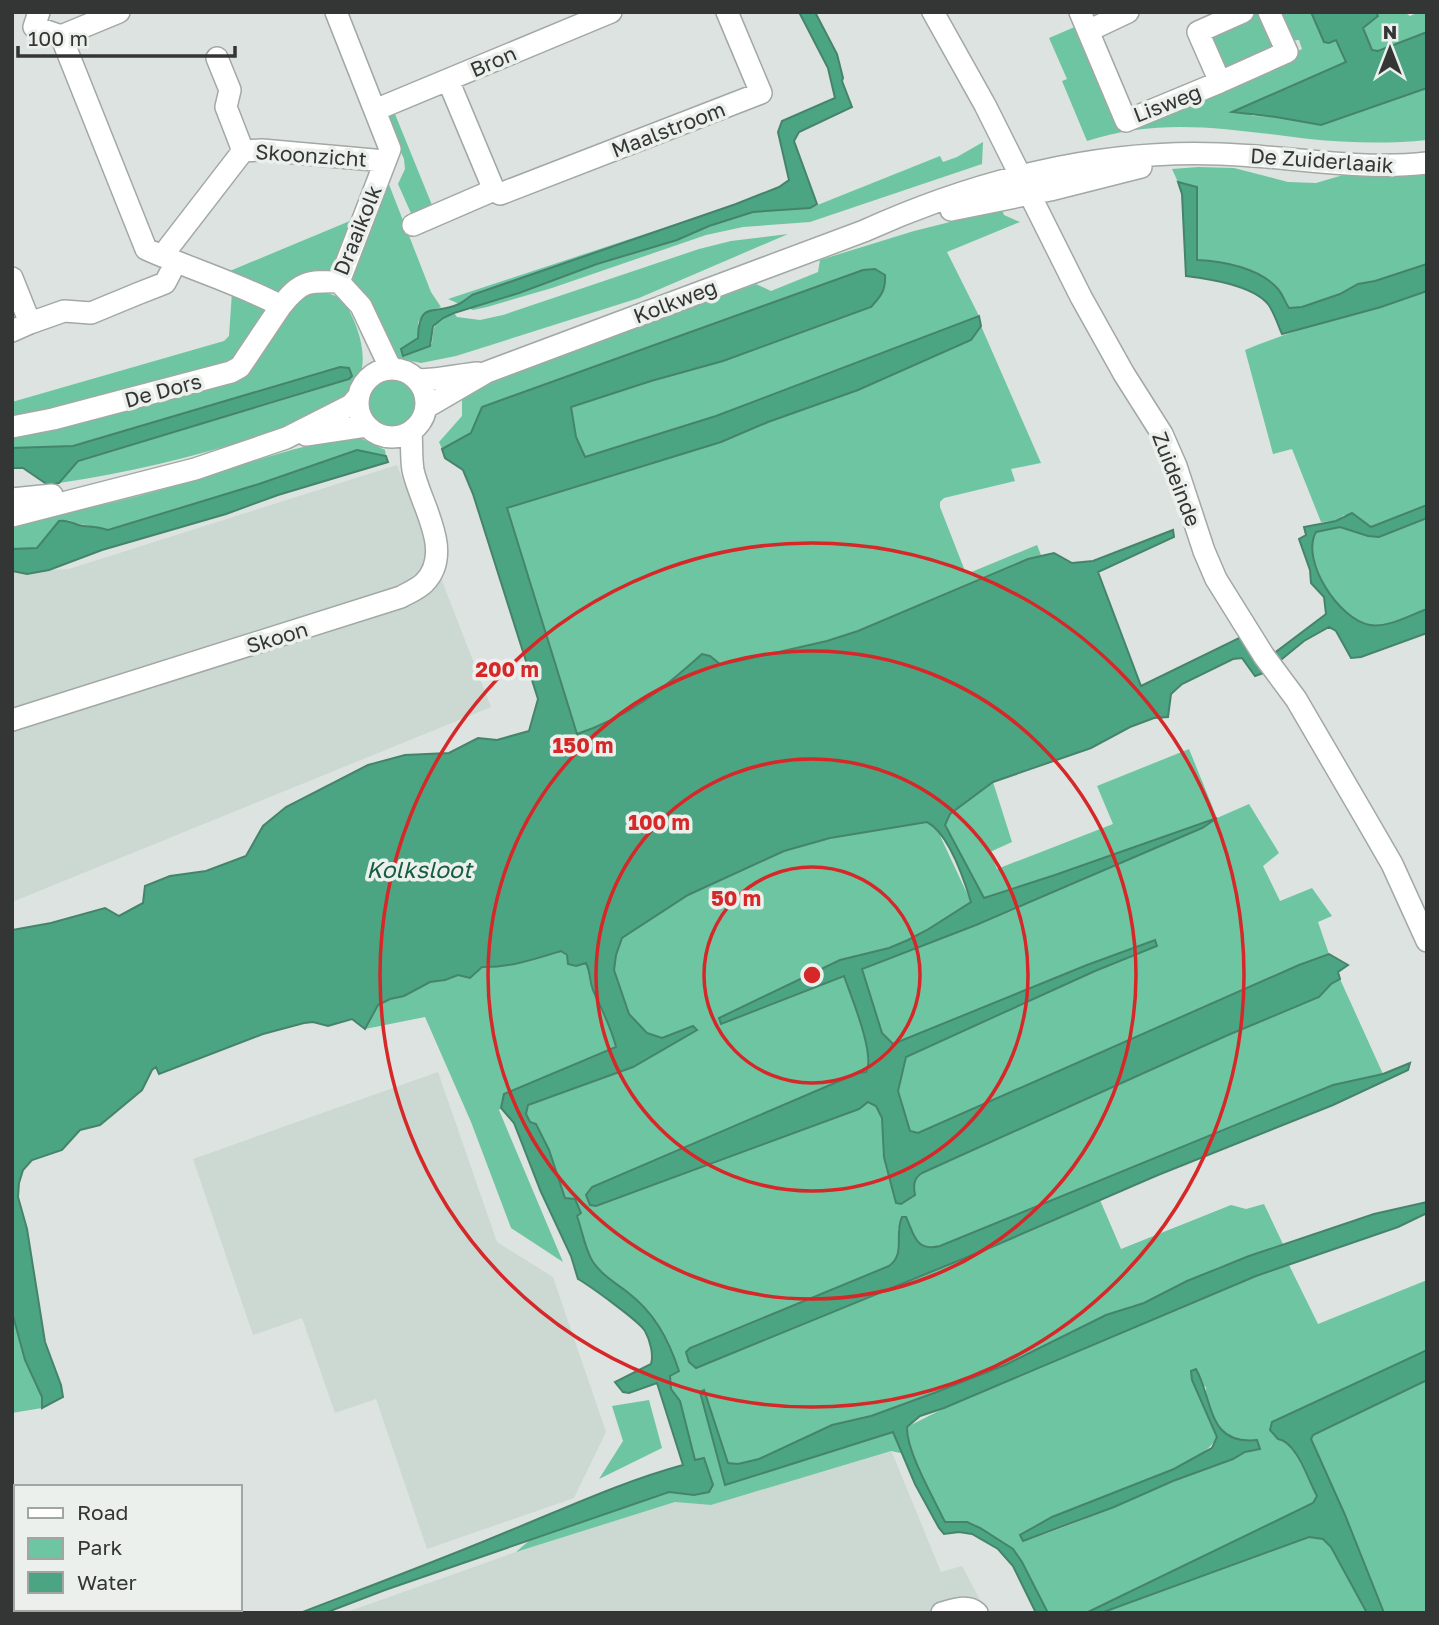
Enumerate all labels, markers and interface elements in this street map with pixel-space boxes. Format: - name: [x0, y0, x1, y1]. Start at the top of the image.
- scale bar: [18, 14, 234, 58]
- north arrow: [1355, 14, 1425, 84]
- text: N: [1383, 20, 1397, 43]
- text: 100 m: [28, 25, 88, 51]
- street label: Bron: [466, 40, 520, 82]
- street label: Lisweg: [1129, 78, 1205, 128]
- street label: Maalstroom: [607, 95, 729, 163]
- street label: Skoonzicht: [254, 138, 368, 172]
- street label: De Zuiderlaaik: [1249, 142, 1395, 178]
- street label: Draaikolk: [327, 181, 387, 279]
- street label: Kolkweg: [630, 273, 720, 329]
- street label: De Dors: [122, 367, 204, 413]
- street label: Zuideinde: [1147, 428, 1207, 530]
- street label: Skoon: [243, 615, 311, 659]
- text: 200 m: [475, 656, 539, 682]
- text: 150 m: [553, 732, 613, 758]
- text: 100 m: [628, 809, 690, 835]
- water label: Kolksloot: [366, 855, 474, 883]
- text: 50 m: [711, 885, 761, 911]
- centre of rings: [800, 963, 824, 987]
- legend: [14, 1485, 242, 1611]
- text: Road: [77, 1499, 128, 1525]
- text: Park: [77, 1534, 123, 1560]
- text: Water: [77, 1569, 137, 1595]

